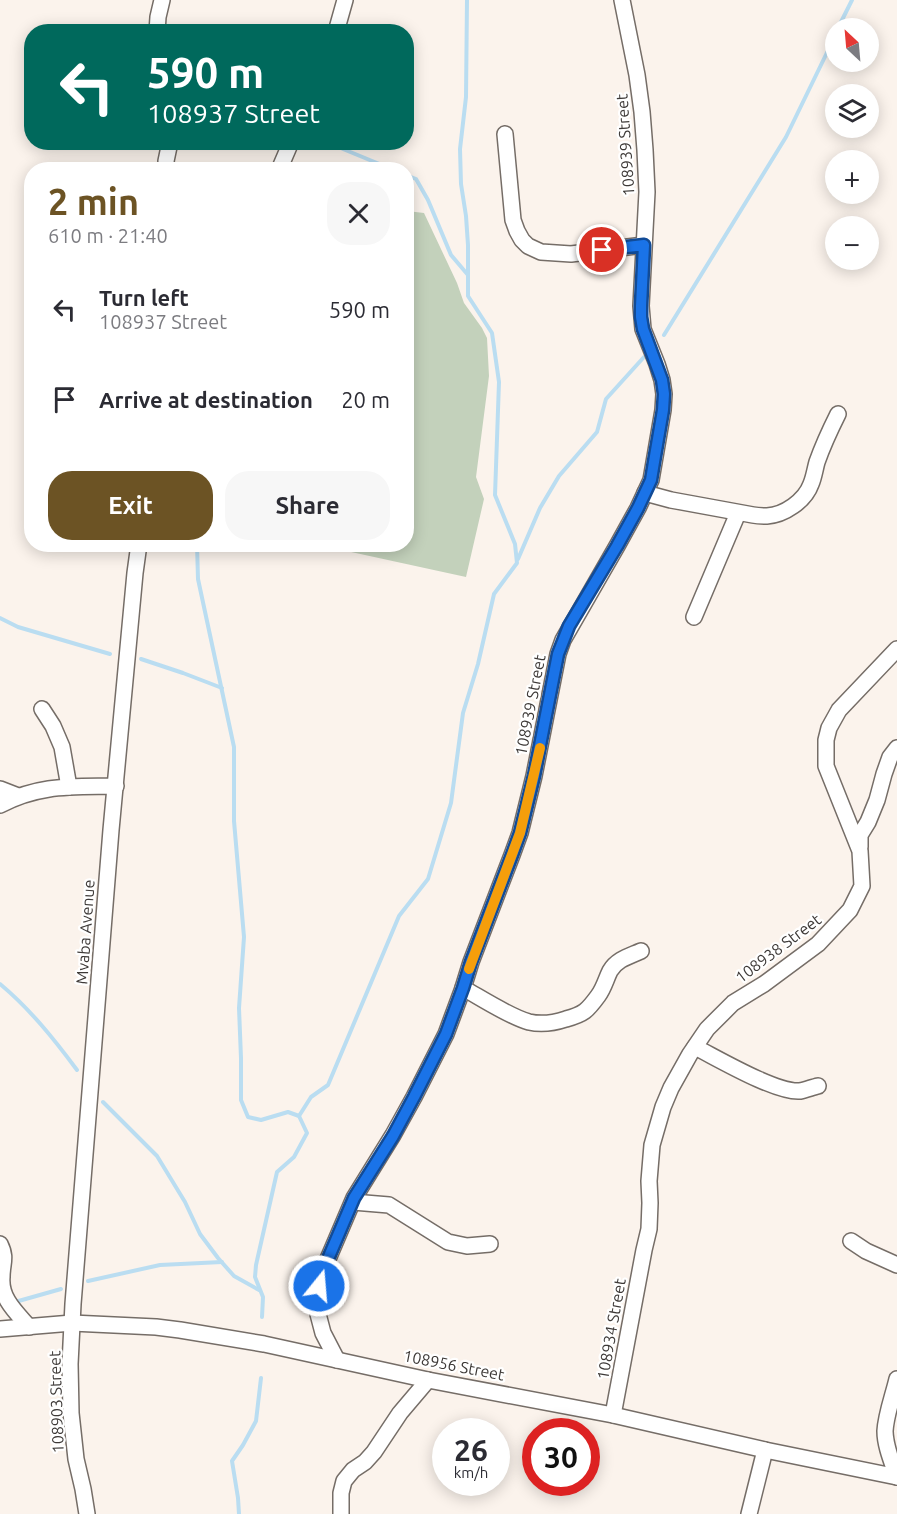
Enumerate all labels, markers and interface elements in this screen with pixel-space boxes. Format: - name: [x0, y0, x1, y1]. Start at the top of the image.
- north arrow: [825, 18, 879, 72]
- map controls: [825, 18, 879, 270]
- icon: left: [48, 48, 126, 126]
- text: 590 m: [147, 49, 264, 96]
- button: layers: [825, 84, 879, 138]
- street label: 108939 Street: [612, 93, 638, 197]
- text: 108937 Street: [147, 98, 320, 128]
- button: +: [825, 150, 879, 204]
- text: 2 min: [48, 181, 139, 222]
- button: close: [327, 182, 390, 245]
- button: −: [825, 216, 879, 270]
- text: 610 m · 21:40: [48, 224, 168, 247]
- pin: [576, 224, 627, 275]
- icon: arrive: [585, 233, 618, 266]
- text: Turn left: [99, 285, 189, 310]
- icon: left: [48, 293, 81, 326]
- text: 590 m: [329, 297, 390, 322]
- text: 108937 Street: [99, 310, 227, 333]
- icon: arrive: [48, 383, 81, 416]
- text: Arrive at destination: [99, 387, 313, 412]
- text: 20 m: [341, 387, 390, 412]
- button: Exit: [48, 471, 213, 540]
- button: Share: [225, 471, 390, 540]
- street label: 108939 Street: [511, 652, 549, 757]
- street label: Mvaba Avenue: [72, 879, 98, 985]
- street label: 108938 Street: [732, 910, 825, 986]
- position arrow: [287, 1254, 351, 1318]
- street label: 108934 Street: [593, 1276, 629, 1381]
- street label: 108956 Street: [402, 1346, 507, 1384]
- street label: 108903 Street: [45, 1350, 67, 1454]
- speed limit sign: 30: [522, 1418, 600, 1496]
- text: 26: [454, 1433, 488, 1467]
- text: km/h: [454, 1464, 488, 1481]

